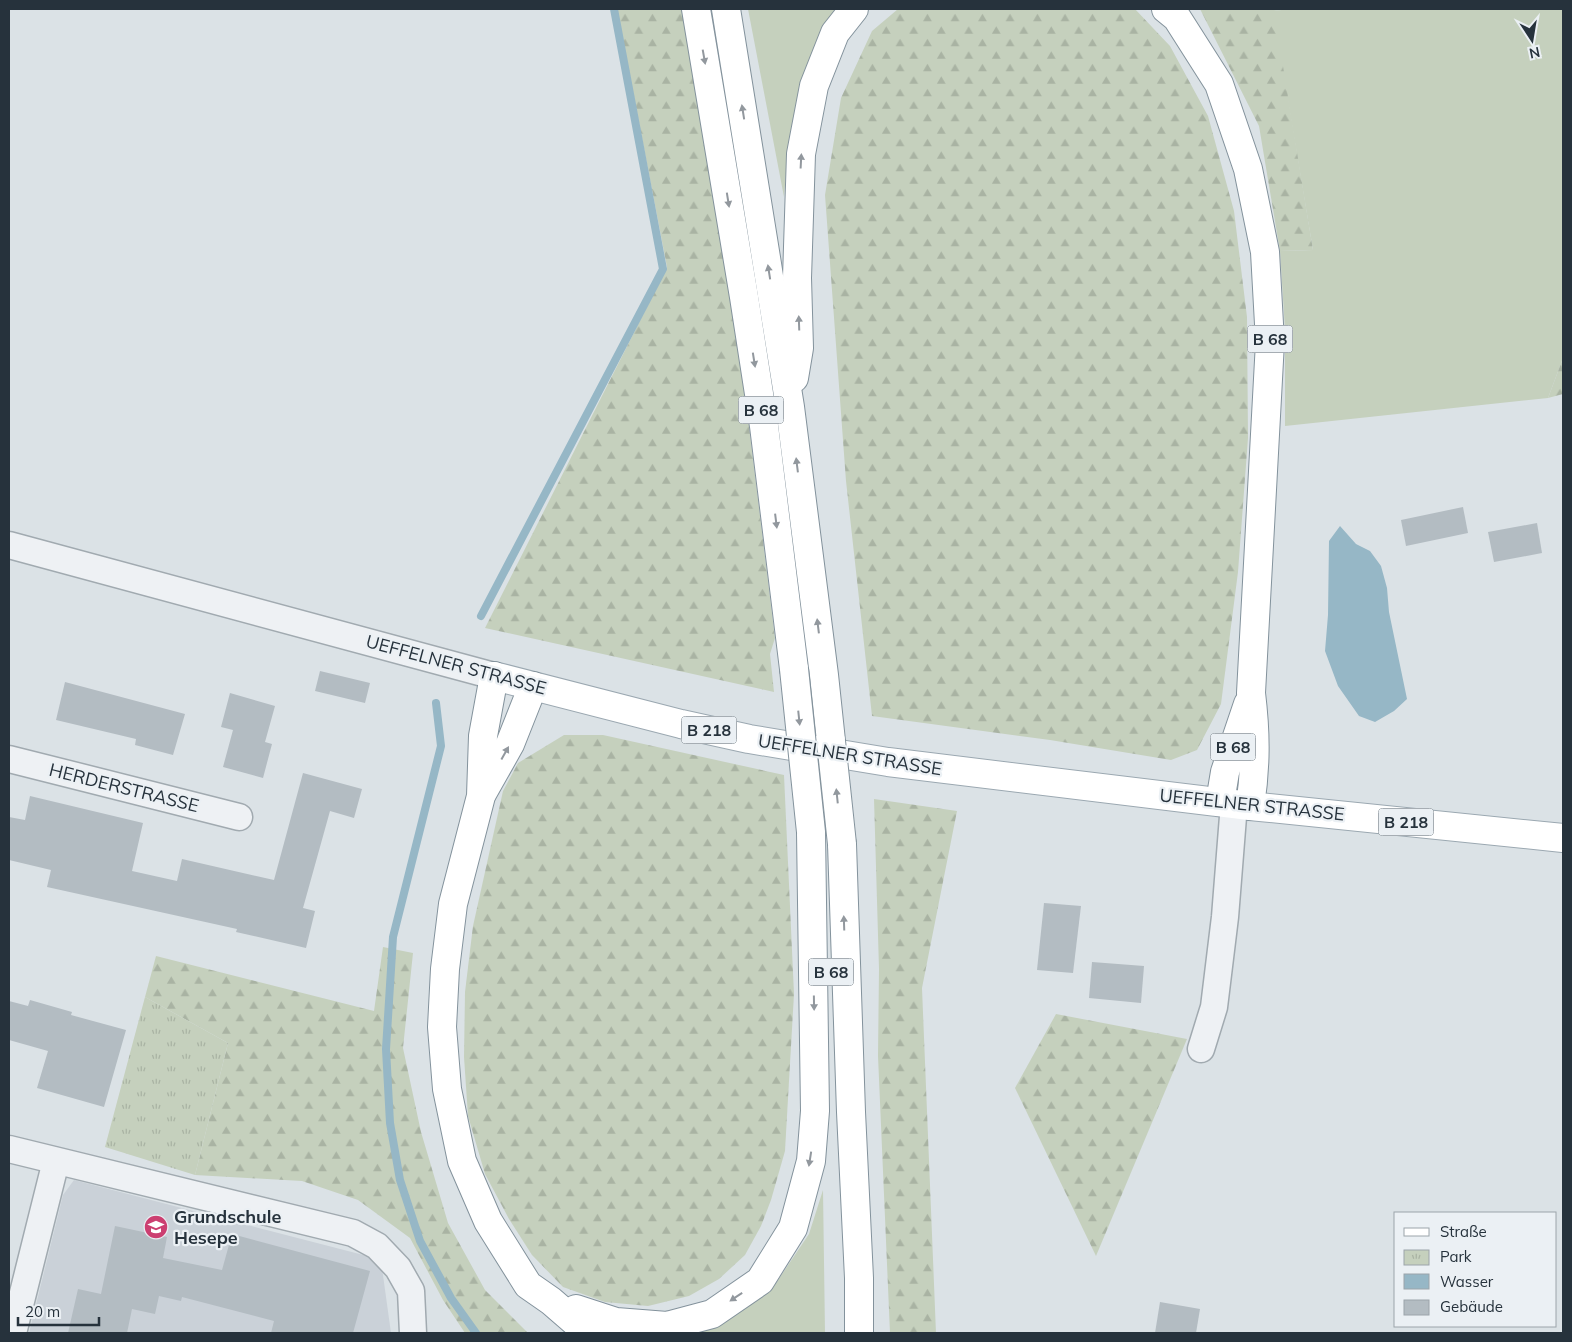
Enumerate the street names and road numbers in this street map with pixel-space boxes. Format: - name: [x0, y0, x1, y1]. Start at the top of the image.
- road number: B 68: [1248, 326, 1292, 352]
- road number: B 68: [738, 396, 784, 424]
- street label: UEFFELNER STRASSE: [363, 629, 549, 700]
- road number: B 218: [682, 716, 736, 744]
- street label: UEFFELNER STRASSE: [757, 729, 944, 780]
- road number: B 68: [1210, 734, 1256, 760]
- street label: HERDERSTRASSE: [47, 758, 201, 817]
- street label: UEFFELNER STRASSE: [1158, 783, 1346, 826]
- road number: B 218: [1378, 809, 1434, 836]
- road number: B 68: [808, 959, 854, 986]

